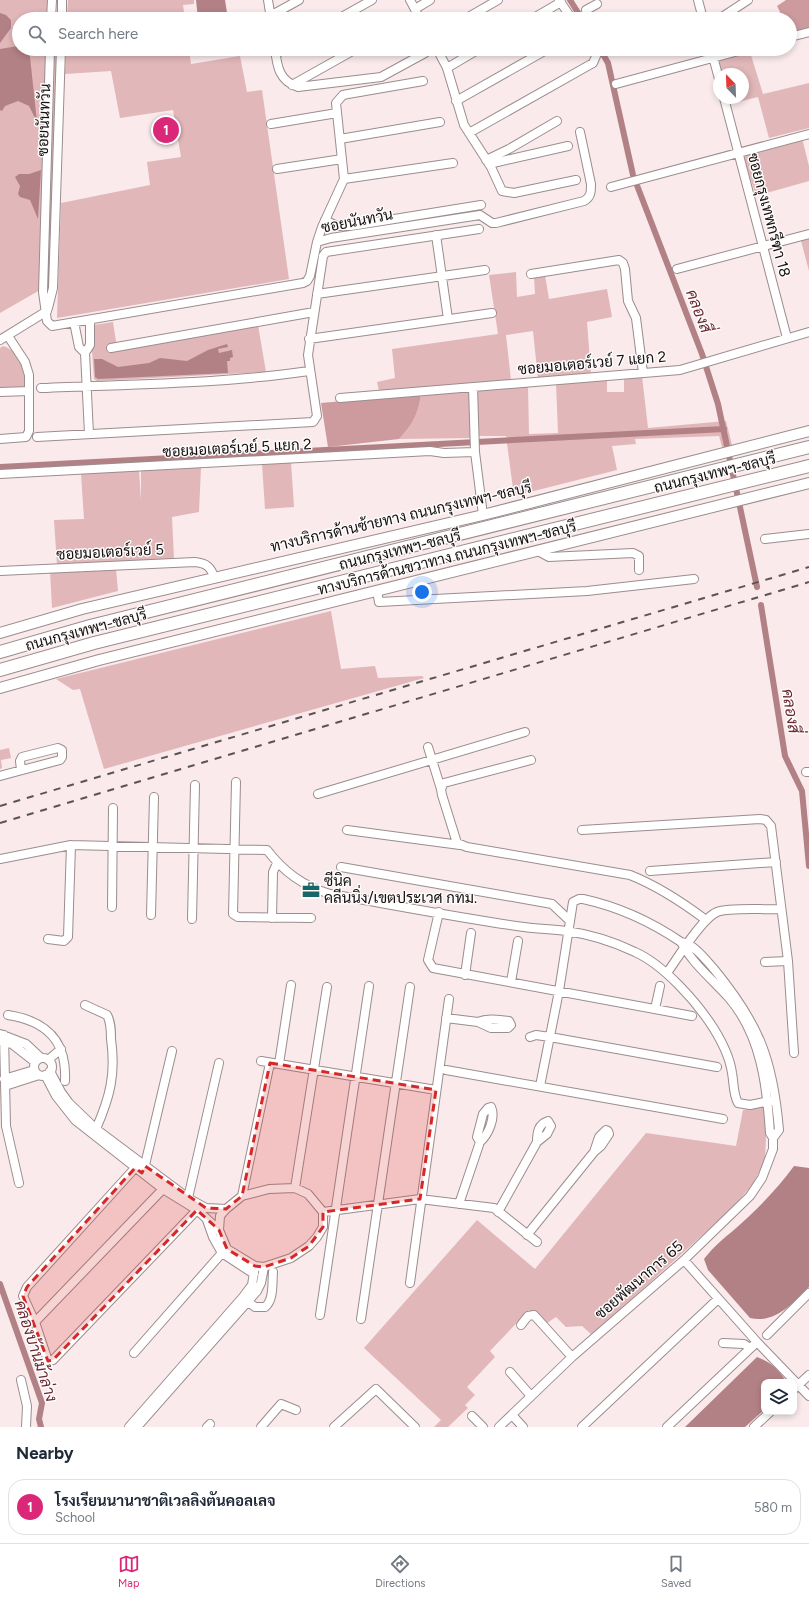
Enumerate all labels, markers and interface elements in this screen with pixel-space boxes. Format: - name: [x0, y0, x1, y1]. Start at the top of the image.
- search box: [12, 12, 797, 56]
- icon: search: [26, 23, 48, 45]
- text: Search here: [58, 25, 138, 43]
- north arrow: [713, 68, 749, 104]
- street label: ซอยนันทวัน: [34, 83, 54, 157]
- pin: 1: [153, 115, 179, 145]
- street label: ซอยกรุงเทพกรีฑา 18: [742, 151, 795, 279]
- street label: ซอยนันทวัน: [320, 205, 394, 237]
- water label: คลองสี่: [682, 285, 721, 337]
- street label: ซอยมอเตอร์เวย์ 7 แยก 2: [517, 347, 667, 378]
- street label: ซอยมอเตอร์เวย์ 5 แยก 2: [162, 434, 312, 461]
- street label: ถนนกรุงเทพฯ-ชลบุรี: [652, 448, 778, 499]
- street label: ทางบริการด้านซ้ายทาง ถนนกรุงเทพฯ-ชลบุรี: [269, 478, 533, 556]
- street label: ทางบริการด้านขวาทาง ถนนกรุงเทพฯ-ชลบุรี: [315, 516, 579, 601]
- street label: ถนนกรุงเทพฯ-ชลบุรี: [337, 526, 463, 574]
- street label: ซอยมอเตอร์เวย์ 5: [56, 539, 164, 564]
- your location: [412, 582, 432, 602]
- street label: ถนนกรุงเทพฯ-ชลบุรี: [23, 604, 149, 657]
- water label: คลองสี่: [778, 687, 809, 737]
- place label: ซีนิค คลีนนิ่ง/เขตประเวศ กทม.: [324, 871, 477, 907]
- office icon: ซีนิค คลีนนิ่ง/เขตประเวศ กทม.: [301, 880, 321, 900]
- street label: ซอยพัฒนาการ 65: [591, 1237, 687, 1323]
- water label: คลองบ้านม้าล่าง: [11, 1297, 63, 1404]
- map controls: [761, 1379, 797, 1415]
- button: layers: [761, 1379, 797, 1415]
- text: Nearby: [16, 1443, 74, 1463]
- text: โรงเรียนนานาชาติเวลลิงตันคอลเลจ: [55, 1492, 276, 1510]
- text: 1: [27, 1500, 33, 1515]
- text: 580 m: [754, 1500, 792, 1515]
- text: School: [55, 1510, 95, 1525]
- tab: Map: [118, 1553, 140, 1590]
- tab: Directions: [375, 1553, 425, 1590]
- tab: Saved: [661, 1553, 691, 1590]

